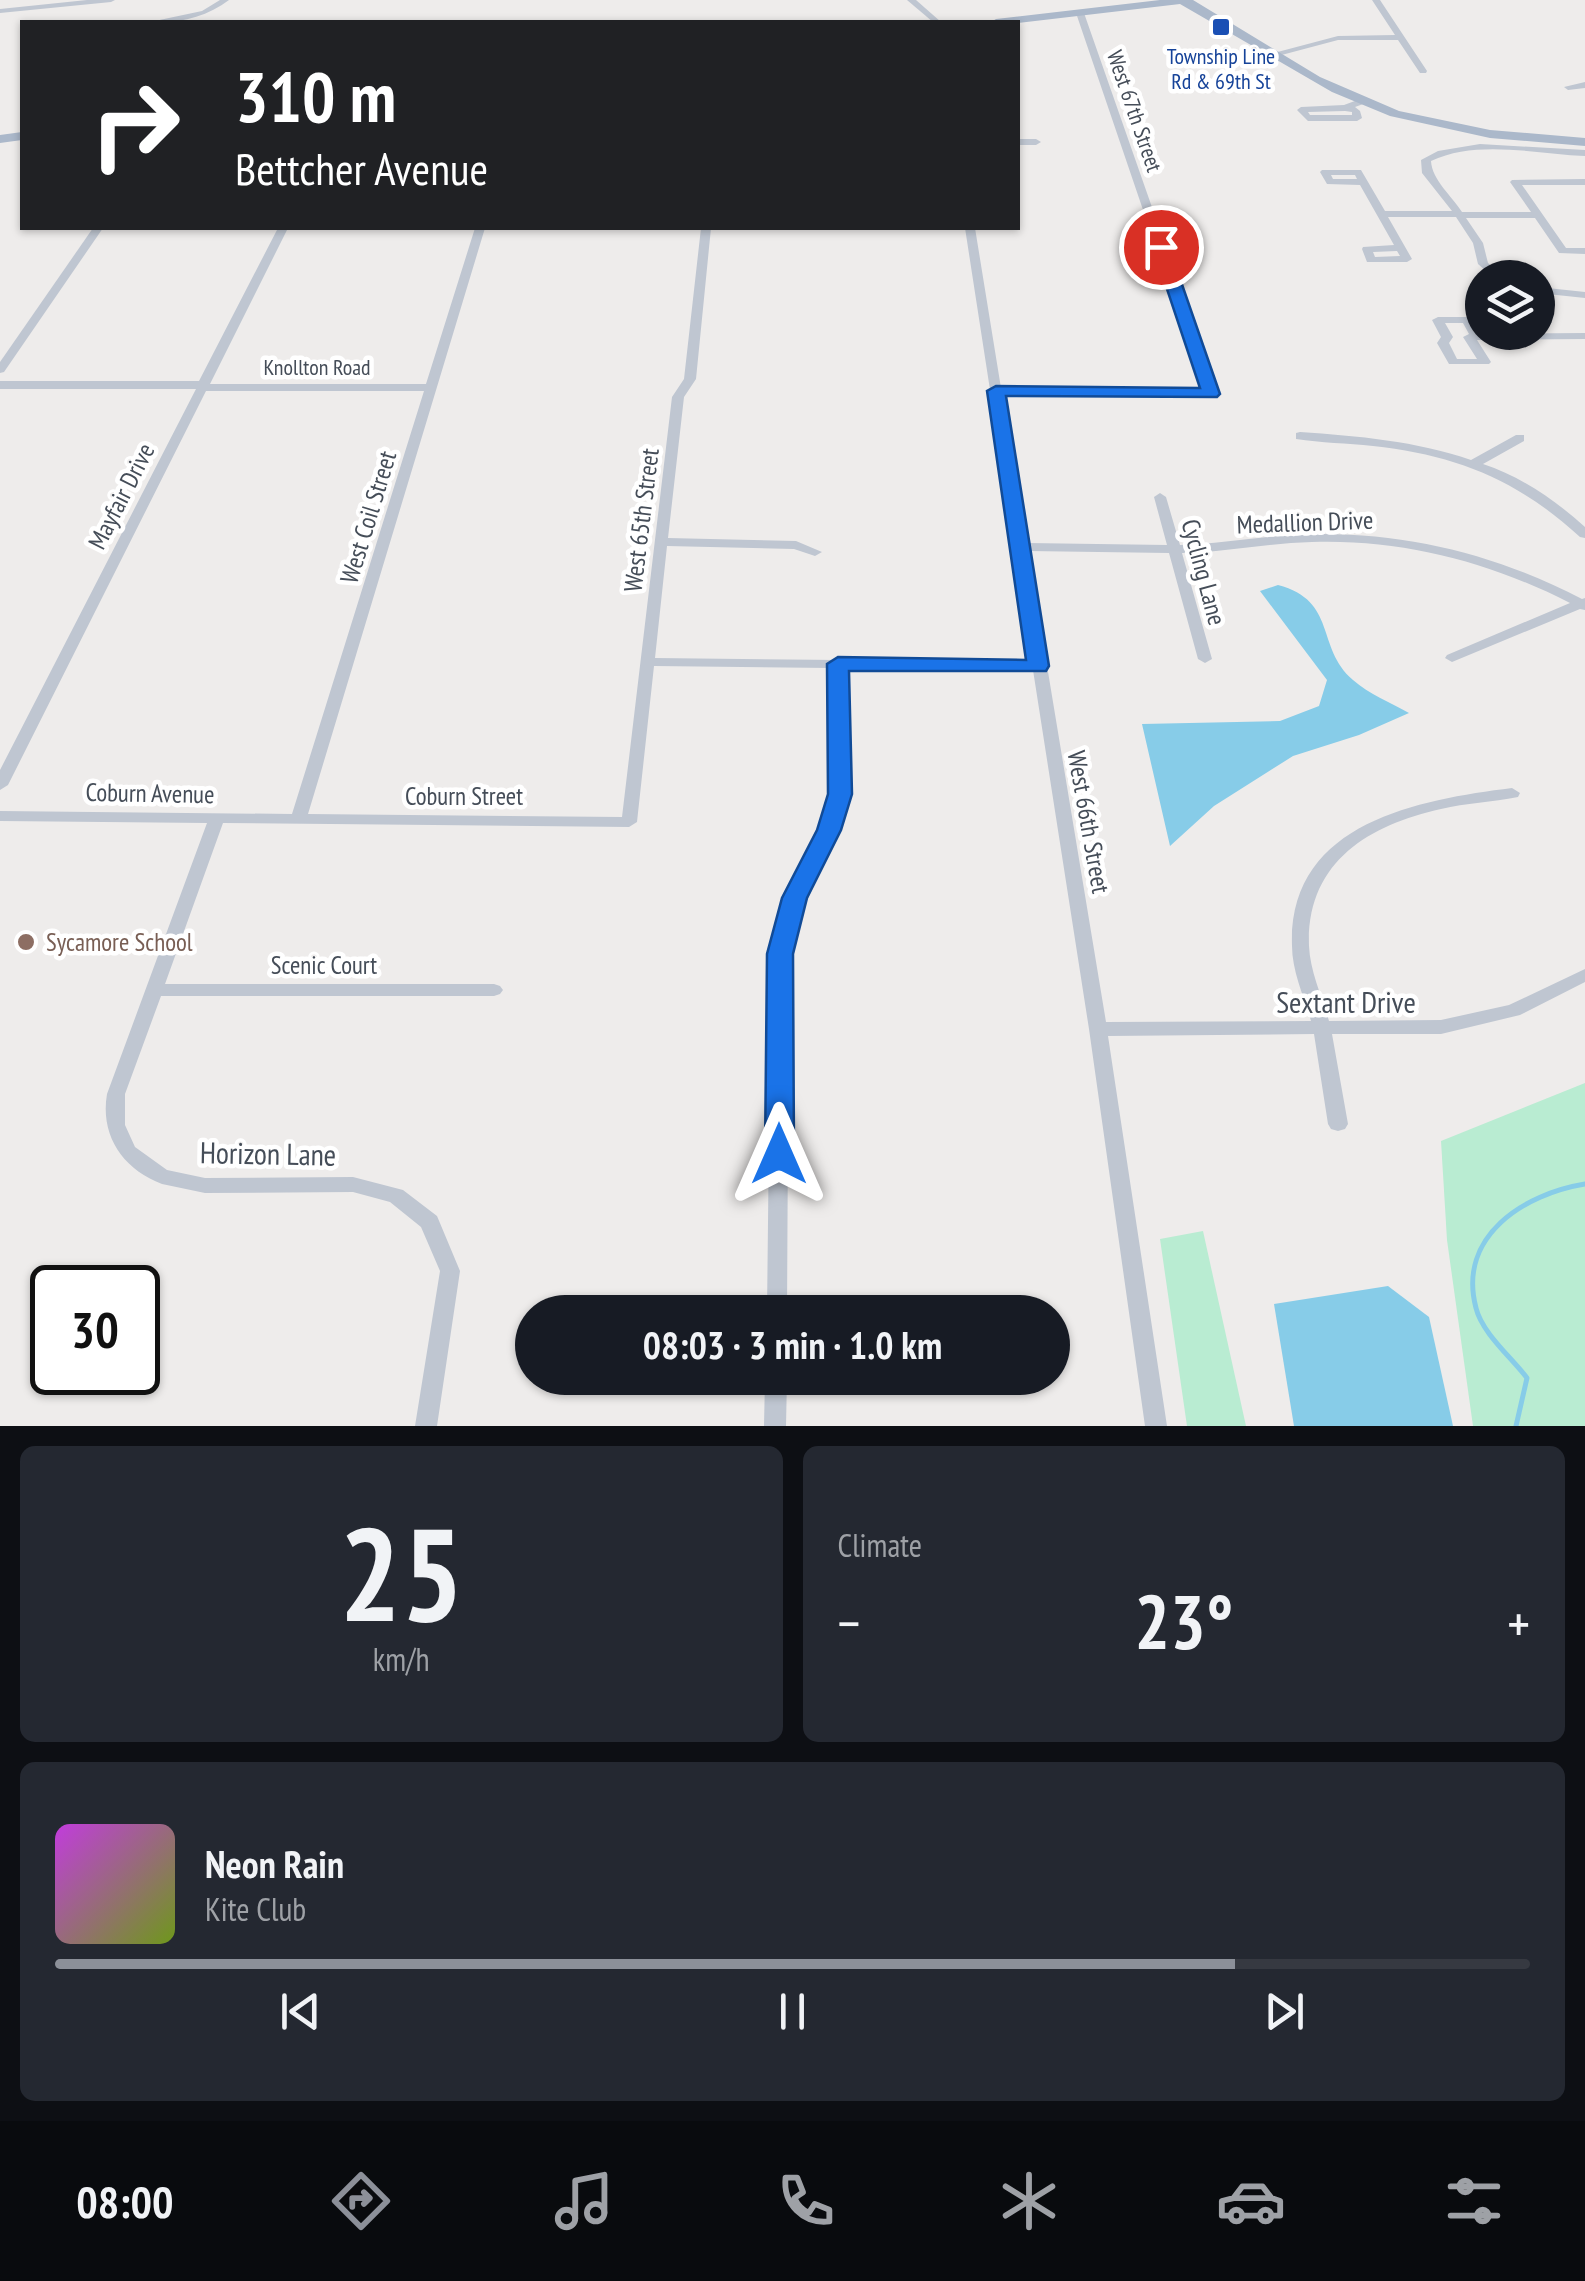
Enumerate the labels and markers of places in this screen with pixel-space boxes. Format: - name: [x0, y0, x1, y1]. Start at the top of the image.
- marker: Township Line Rd & 69th St: [1210, 16, 1232, 38]
- place label: Township Line Rd & 69th St: [1167, 42, 1275, 95]
- pin: [1119, 205, 1204, 290]
- place label: Sycamore School: [46, 926, 193, 958]
- marker: Sycamore School: [15, 931, 37, 953]

